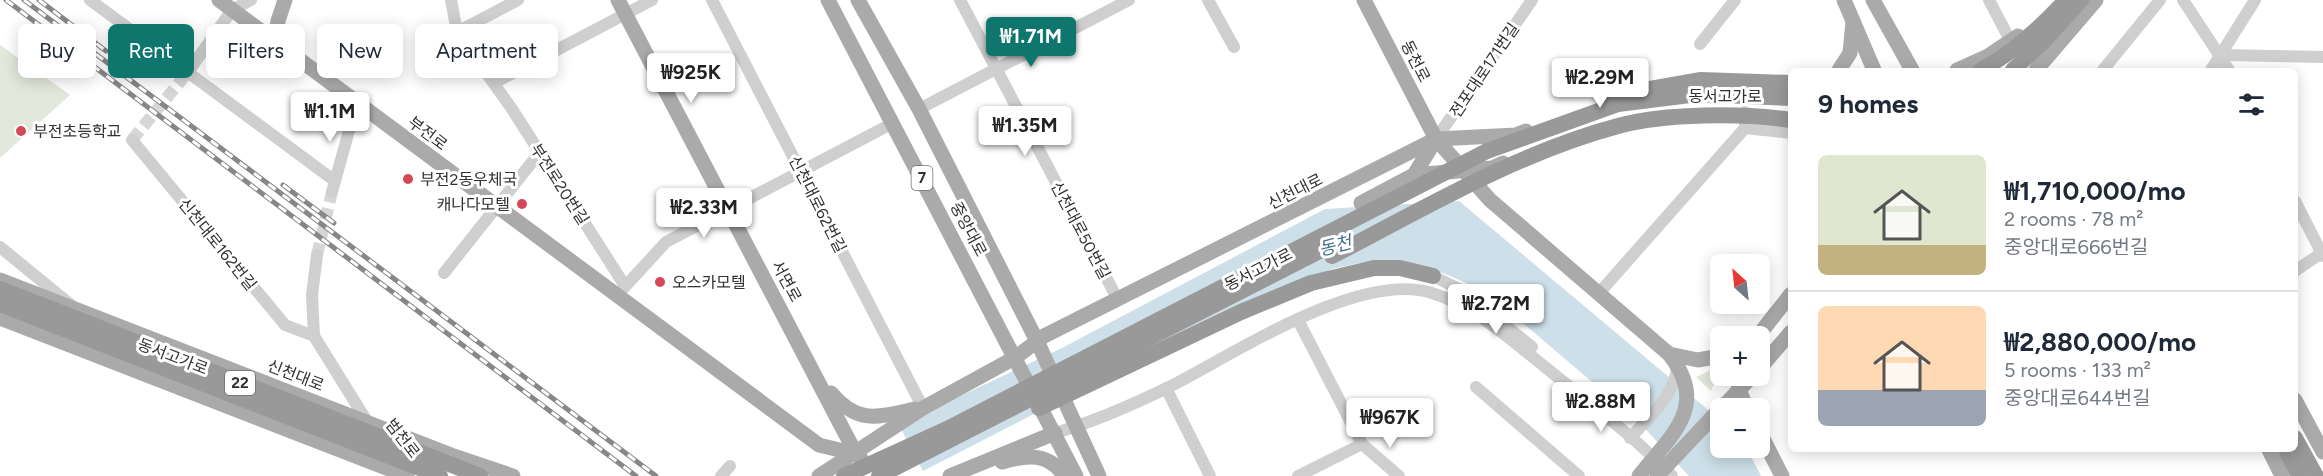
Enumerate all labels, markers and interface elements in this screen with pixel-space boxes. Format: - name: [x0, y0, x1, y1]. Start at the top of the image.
- pin: ₩1.71M: [982, 17, 1080, 68]
- street label: 전포대로171번길: [1446, 19, 1523, 121]
- chip: Buy: [18, 24, 96, 78]
- chip: Rent: [108, 24, 194, 78]
- chip: Filters: [206, 24, 305, 78]
- chip: New: [317, 24, 403, 78]
- chip: Apartment: [415, 24, 558, 78]
- text: ₩1.71M: [1000, 24, 1062, 48]
- street label: 동천로: [1397, 37, 1434, 85]
- pin: ₩925K: [649, 53, 733, 104]
- pin: ₩2.29M: [1551, 58, 1649, 109]
- text: ₩925K: [661, 60, 721, 84]
- text: ₩2.29M: [1566, 65, 1634, 89]
- street label: 동서고가로: [1688, 87, 1762, 106]
- text: 9 homes: [1818, 88, 1918, 120]
- icon: filters: [2235, 88, 2268, 121]
- pin: ₩1.1M: [288, 92, 372, 143]
- text: ₩1.1M: [305, 99, 355, 123]
- pin: ₩1.35M: [976, 106, 1074, 157]
- street label: 부전로: [404, 113, 451, 154]
- text: ₩1.35M: [992, 113, 1058, 137]
- place label: 부전초등학교: [33, 122, 121, 141]
- marker: 부전초등학교: [14, 124, 28, 138]
- street label: 부전로20번길: [526, 140, 593, 228]
- street label: 신천대로62번길: [785, 153, 850, 256]
- road number: 7: [912, 166, 932, 190]
- street label: 신천대로: [1265, 169, 1326, 213]
- place label: 부전2동우체국: [420, 170, 517, 189]
- marker: 부전2동우체국: [401, 172, 415, 186]
- text: ₩1,710,000/mo: [2004, 175, 2186, 207]
- street label: 신천대로50번길: [1047, 178, 1114, 282]
- icon: home: [1866, 179, 1938, 251]
- pin: ₩2.33M: [655, 188, 753, 239]
- street label: 신천대로162번길: [175, 194, 261, 294]
- place label: 캐나다모텔: [436, 195, 510, 214]
- text: ₩2.33M: [670, 195, 738, 219]
- marker: 캐나다모텔: [515, 197, 529, 211]
- street label: 중앙대로: [946, 199, 991, 260]
- text: 2 rooms · 78 m²: [2004, 207, 2144, 231]
- water label: 동천: [1316, 231, 1356, 261]
- text: 중앙대로666번길: [2004, 235, 2148, 259]
- street label: 동서고가로: [1221, 244, 1296, 295]
- north arrow: [1710, 254, 1770, 314]
- map controls: [1710, 254, 1770, 458]
- street label: 서면로: [768, 257, 805, 305]
- place label: 오스카모텔: [672, 273, 746, 292]
- marker: 오스카모텔: [653, 275, 667, 289]
- pin: ₩2.72M: [1447, 284, 1545, 335]
- text: ₩2.72M: [1462, 291, 1530, 315]
- button: +: [1710, 326, 1770, 386]
- text: ₩2,880,000/mo: [2004, 326, 2196, 358]
- icon: home: [1866, 330, 1938, 402]
- street label: 동서고가로: [135, 334, 211, 379]
- street label: 신천대로: [265, 356, 327, 395]
- text: 5 rooms · 133 m²: [2004, 358, 2151, 382]
- road number: 22: [225, 371, 255, 395]
- pin: ₩2.88M: [1552, 382, 1650, 433]
- text: 중앙대로644번길: [2004, 386, 2151, 410]
- text: ₩2.88M: [1566, 389, 1636, 413]
- pin: ₩967K: [1348, 398, 1432, 449]
- button: −: [1710, 398, 1770, 458]
- text: ₩967K: [1360, 405, 1420, 429]
- street label: 범천로: [382, 415, 424, 462]

